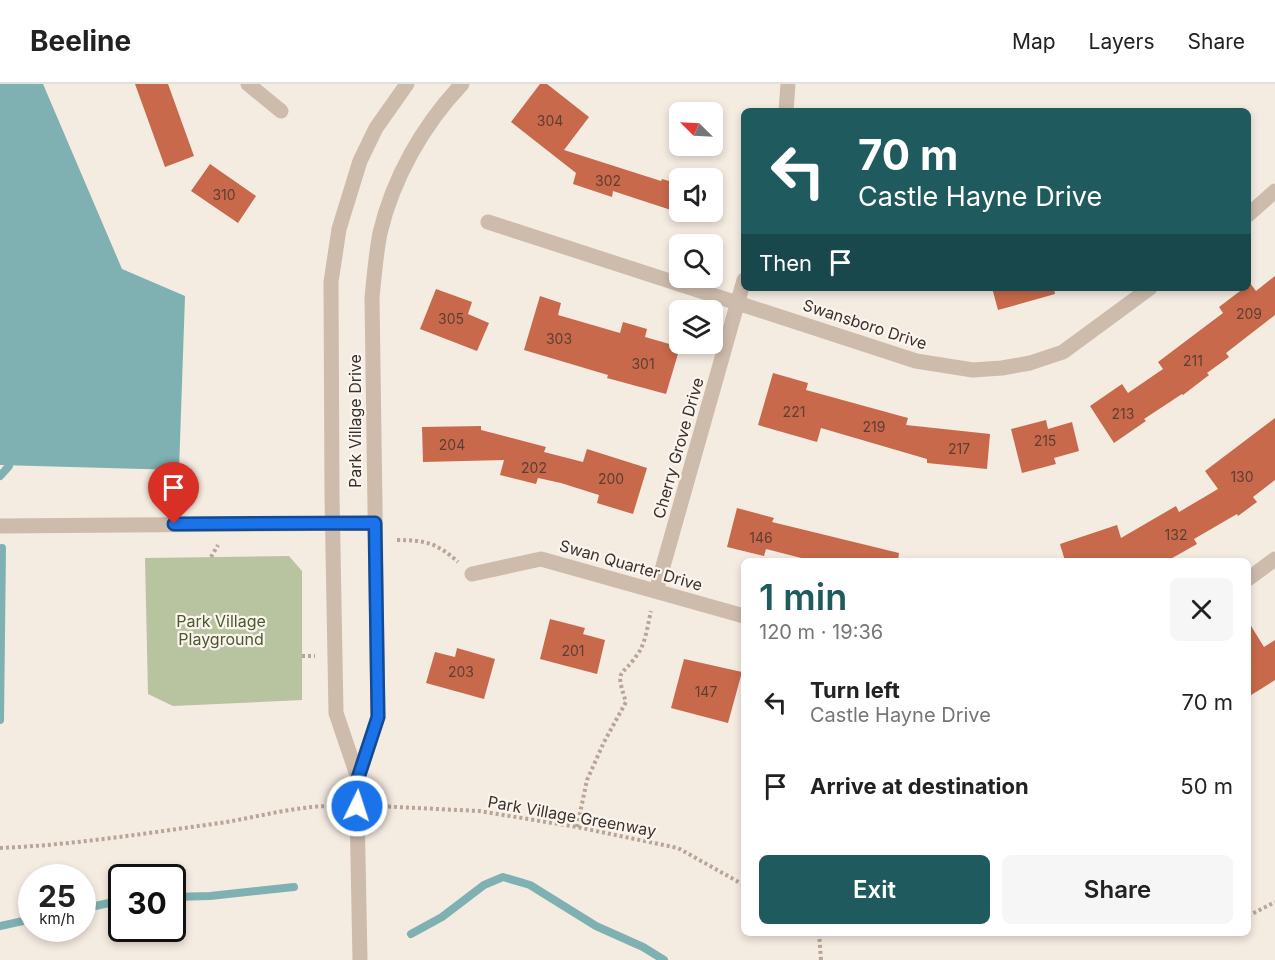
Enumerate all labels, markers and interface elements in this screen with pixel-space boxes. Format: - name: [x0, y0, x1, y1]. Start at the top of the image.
- text: Beeline: [30, 24, 131, 58]
- text: Map: [1012, 29, 1056, 54]
- text: Layers: [1089, 29, 1155, 54]
- text: Share: [1188, 29, 1245, 54]
- north arrow: [669, 102, 723, 156]
- map controls: [669, 102, 723, 354]
- house number: 304: [537, 112, 563, 129]
- text: 70 m: [858, 129, 958, 180]
- icon: left: [759, 132, 837, 210]
- button: sound: [669, 168, 723, 222]
- house number: 302: [595, 172, 621, 189]
- text: Castle Hayne Drive: [858, 180, 1102, 213]
- house number: 310: [212, 186, 236, 203]
- button: search: [669, 234, 723, 288]
- icon: arrive: [824, 246, 857, 279]
- text: Then: [759, 250, 812, 276]
- street label: Swansboro Drive: [800, 295, 930, 353]
- button: layers: [669, 300, 723, 354]
- house number: 209: [1236, 305, 1262, 322]
- house number: 305: [438, 310, 464, 327]
- house number: 303: [546, 330, 572, 347]
- house number: 211: [1183, 352, 1203, 369]
- street label: Park Village Drive: [345, 354, 365, 488]
- house number: 301: [631, 355, 655, 372]
- street label: Cherry Grove Drive: [648, 375, 708, 521]
- house number: 221: [783, 403, 805, 420]
- house number: 213: [1112, 405, 1134, 422]
- house number: 219: [863, 418, 885, 435]
- house number: 215: [1034, 432, 1056, 449]
- house number: 204: [439, 436, 465, 453]
- house number: 217: [948, 440, 970, 457]
- house number: 202: [521, 459, 547, 476]
- pin: [148, 462, 199, 524]
- house number: 130: [1230, 468, 1254, 485]
- house number: 200: [598, 470, 624, 487]
- icon: arrive: [157, 471, 190, 504]
- house number: 132: [1165, 526, 1187, 543]
- house number: 146: [749, 529, 773, 546]
- street label: Swan Quarter Drive: [557, 535, 705, 595]
- text: 1 min: [759, 575, 847, 619]
- button: close: [1170, 578, 1233, 641]
- park label: Park Village Playground: [176, 611, 266, 649]
- text: 120 m · 19:36: [759, 620, 883, 644]
- house number: 201: [561, 642, 585, 659]
- house number: 203: [448, 663, 474, 680]
- text: Turn left: [810, 677, 900, 703]
- house number: 147: [695, 683, 717, 700]
- icon: left: [759, 686, 792, 719]
- text: 70 m: [1182, 689, 1233, 715]
- text: Castle Hayne Drive: [810, 703, 991, 727]
- icon: arrive: [759, 770, 792, 803]
- text: Arrive at destination: [810, 773, 1029, 799]
- text: 50 m: [1180, 773, 1233, 799]
- position arrow: [325, 774, 389, 838]
- street label: Park Village Greenway: [486, 791, 658, 841]
- button: Exit: [759, 855, 990, 924]
- button: Share: [1002, 855, 1233, 924]
- speed limit sign: 30: [108, 864, 186, 942]
- text: 25: [38, 878, 76, 914]
- text: km/h: [39, 909, 75, 928]

